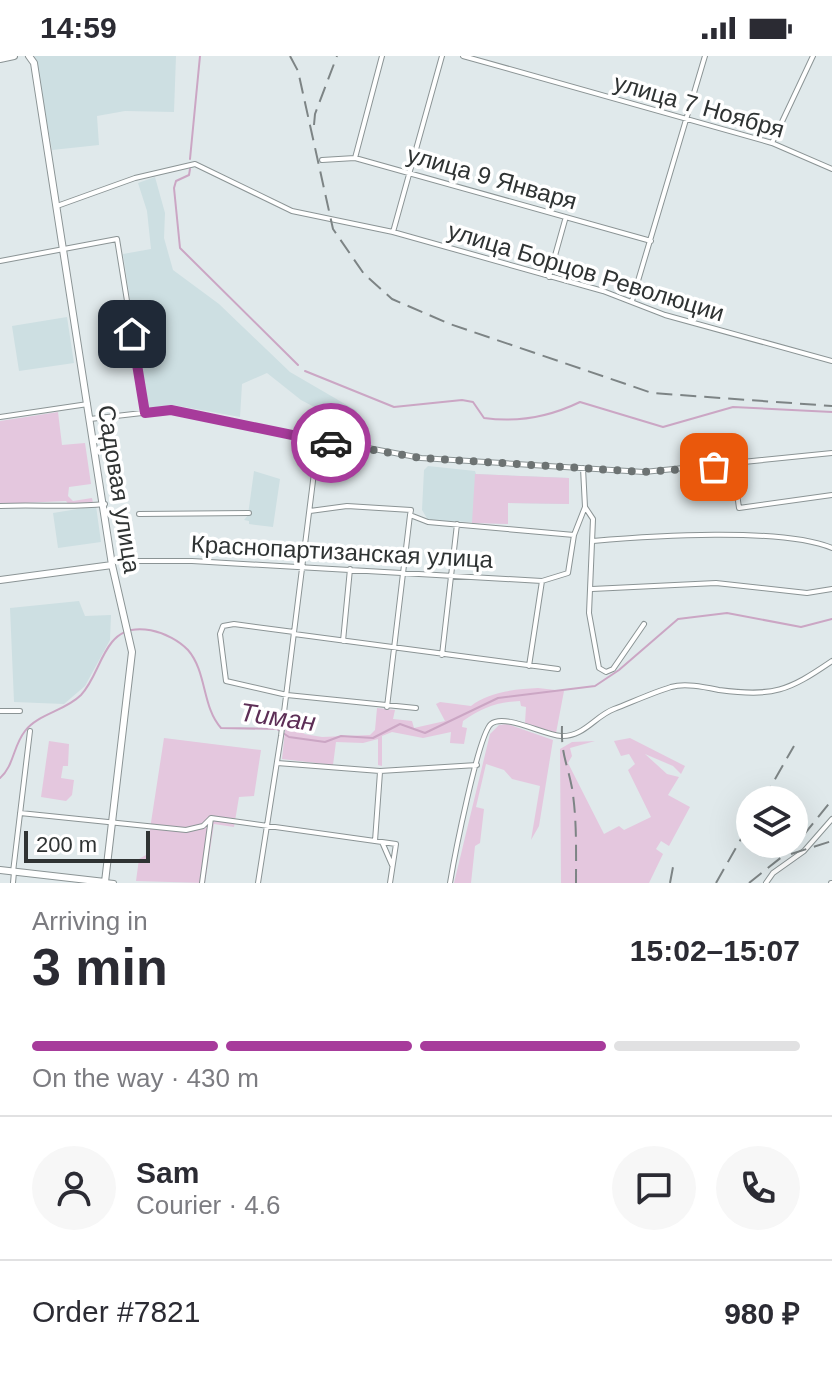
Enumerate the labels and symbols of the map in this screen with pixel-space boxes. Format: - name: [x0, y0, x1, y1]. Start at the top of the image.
- street label: улица 7 Ноября: [611, 68, 788, 143]
- street label: улица 9 Января: [404, 140, 580, 215]
- street label: улица Борцов Революции: [445, 217, 728, 326]
- pin: [98, 300, 166, 368]
- street label: Садовая улица: [93, 403, 146, 576]
- courier: [291, 403, 371, 483]
- pin: [680, 433, 748, 501]
- street label: Краснопартизанская улица: [190, 530, 494, 573]
- water label: Тиман: [238, 697, 318, 737]
- scale bar: [24, 827, 150, 863]

